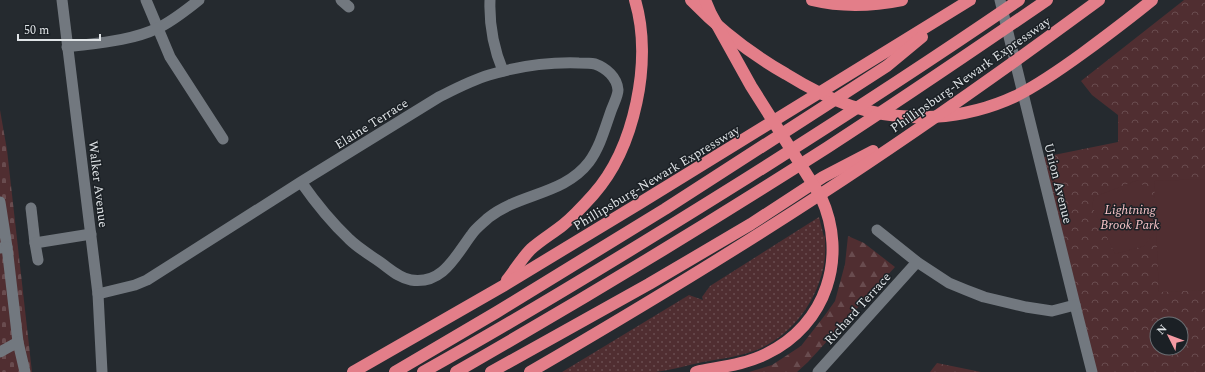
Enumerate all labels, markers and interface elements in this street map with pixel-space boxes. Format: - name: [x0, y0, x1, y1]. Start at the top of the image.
- street label: Phillipsburg-Newark Expressway: [886, 11, 1055, 138]
- scale bar: [18, 16, 100, 42]
- text: 50 m: [24, 21, 49, 40]
- street label: Elaine Terrace: [331, 93, 412, 154]
- street label: Phillipsburg-Newark Expressway: [569, 120, 744, 236]
- street label: Walker Avenue: [83, 140, 113, 229]
- street label: Union Avenue: [1038, 141, 1078, 226]
- park label: Lightning Brook Park: [1100, 200, 1160, 235]
- street label: Richard Terrace: [819, 268, 896, 350]
- north arrow: [1149, 316, 1189, 356]
- text: N: [1153, 321, 1171, 339]

